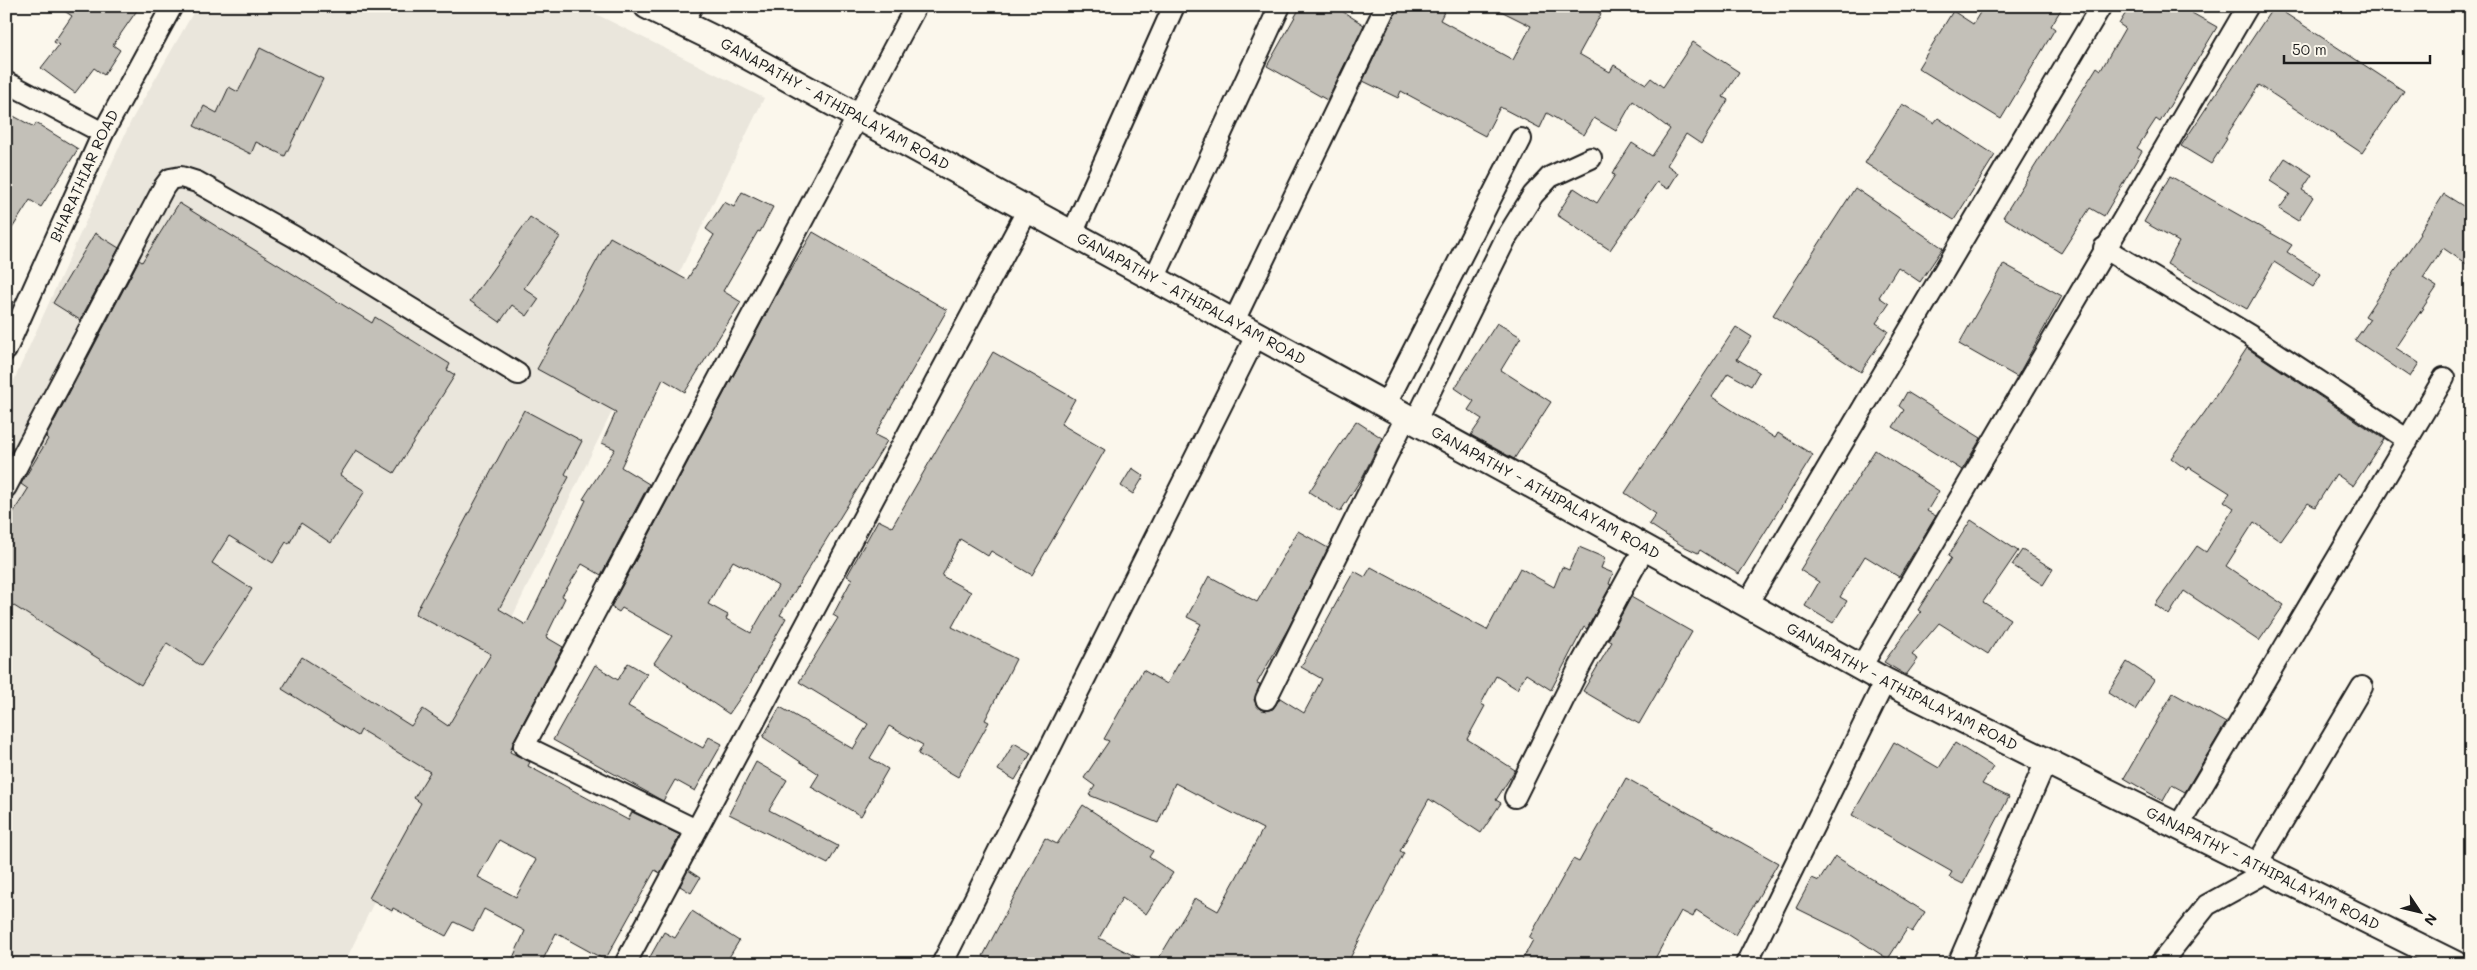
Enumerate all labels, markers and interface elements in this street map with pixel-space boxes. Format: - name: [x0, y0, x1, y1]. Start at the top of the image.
- scale bar: [2284, 32, 2431, 64]
- street label: GANAPATHY - ATHIPALAYAM ROAD: [717, 33, 953, 174]
- text: 50 m: [2292, 39, 2327, 59]
- street label: BHARATHIAR ROAD: [45, 106, 123, 245]
- street label: GANAPATHY - ATHIPALAYAM ROAD: [1074, 227, 1310, 369]
- street label: GANAPATHY - ATHIPALAYAM ROAD: [1428, 421, 1664, 563]
- street label: GANAPATHY - ATHIPALAYAM ROAD: [1783, 617, 2021, 754]
- street label: GANAPATHY - ATHIPALAYAM ROAD: [2143, 801, 2383, 934]
- north arrow: [2394, 888, 2444, 938]
- text: N: [2420, 910, 2442, 930]

